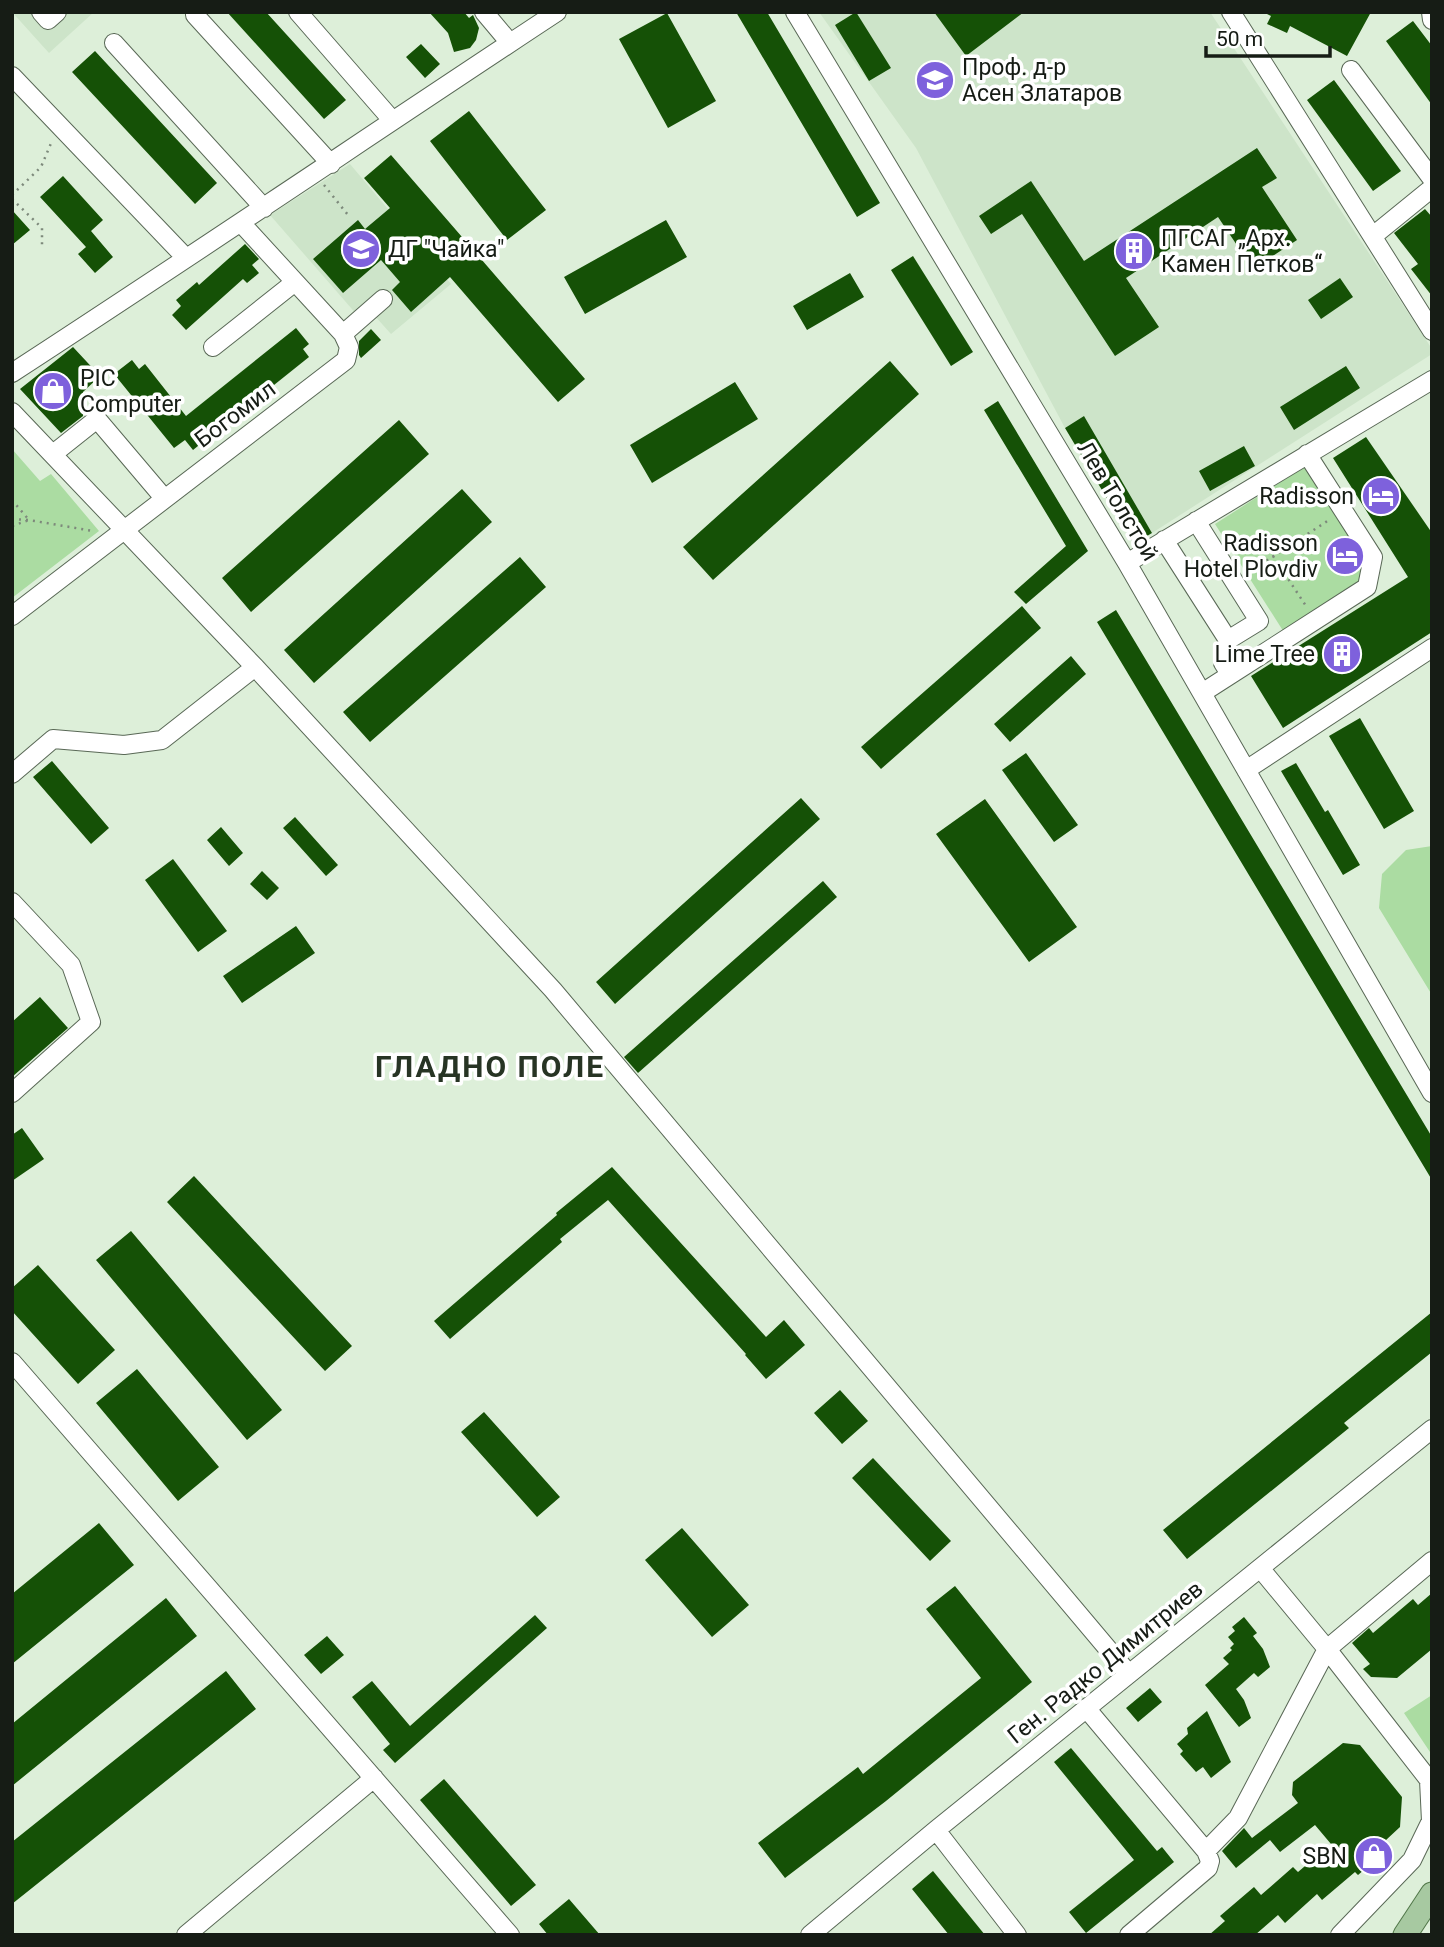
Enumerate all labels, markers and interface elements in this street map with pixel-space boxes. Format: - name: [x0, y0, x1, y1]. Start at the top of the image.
- scale bar: [1206, 14, 1330, 58]
- text: 50 m: [1216, 27, 1263, 51]
- place label: Проф. д-р Асен Златаров: [962, 54, 1122, 107]
- school or university icon: Проф. д-р Асен Златаров: [914, 59, 956, 101]
- place label: ПГСАГ „Арх. Камен Петков“: [1161, 225, 1323, 278]
- school or university icon: ДГ "Чайка": [340, 228, 382, 270]
- building icon: ПГСАГ „Арх. Камен Петков“: [1113, 230, 1155, 272]
- place label: ДГ "Чайка": [388, 236, 504, 263]
- place label: PIC Computer: [80, 365, 182, 418]
- shop icon: PIC Computer: [32, 370, 74, 412]
- street label: Богомил: [190, 375, 281, 453]
- street label: Лев Толстой: [1071, 437, 1164, 566]
- hotel icon: Radisson: [1360, 475, 1402, 517]
- place label: Radisson: [1259, 483, 1354, 510]
- place label: Radisson Hotel Plovdiv: [1184, 530, 1318, 583]
- hotel icon: Radisson Hotel Plovdiv: [1324, 535, 1366, 577]
- building icon: Lime Tree: [1321, 633, 1363, 675]
- place label: Lime Tree: [1215, 641, 1315, 668]
- district label: ГЛАДНО ПОЛЕ: [375, 1049, 605, 1084]
- street label: Ген. Радко Димитриев: [1002, 1575, 1208, 1749]
- shop icon: SBN: [1353, 1835, 1395, 1877]
- place label: SBN: [1303, 1843, 1347, 1870]

